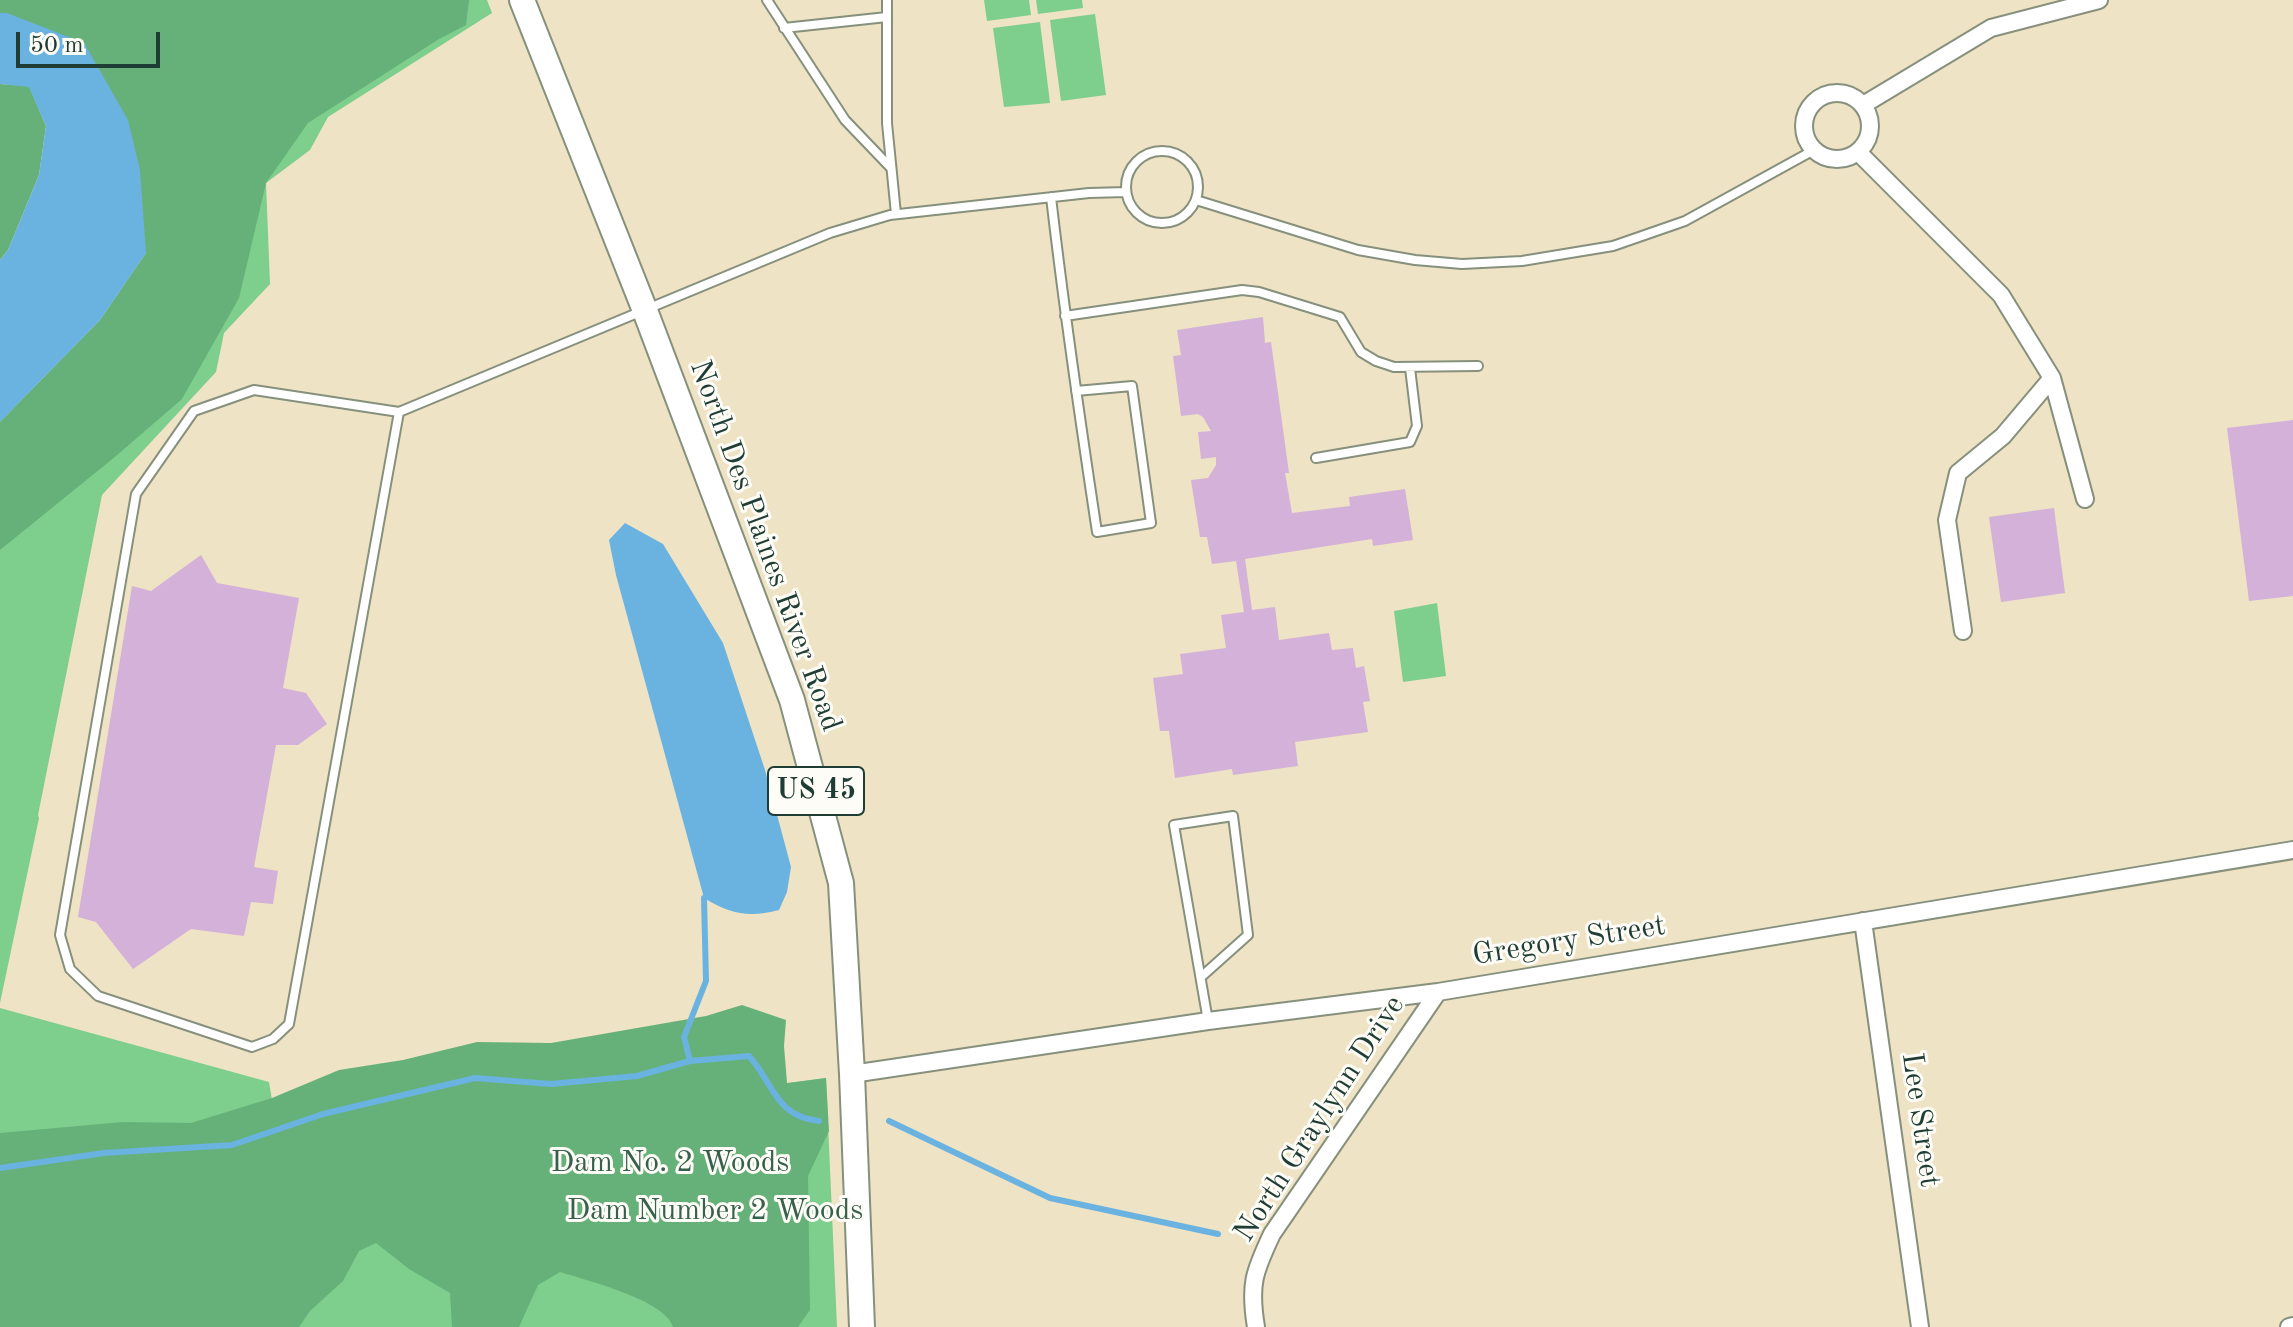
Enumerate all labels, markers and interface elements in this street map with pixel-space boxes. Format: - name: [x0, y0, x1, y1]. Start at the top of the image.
- scale bar: [20, 16, 164, 66]
- text: 50 m: [30, 34, 84, 58]
- street label: North Des Plaines River Road: [681, 356, 849, 736]
- road number: US 45: [768, 767, 864, 815]
- street label: Gregory Street: [1470, 908, 1668, 974]
- street label: North Graylynn Drive: [1227, 989, 1413, 1249]
- street label: Lee Street: [1893, 1050, 1947, 1190]
- park label: Dam No. 2 Woods: [551, 1145, 789, 1181]
- park label: Dam Number 2 Woods: [567, 1193, 863, 1229]

